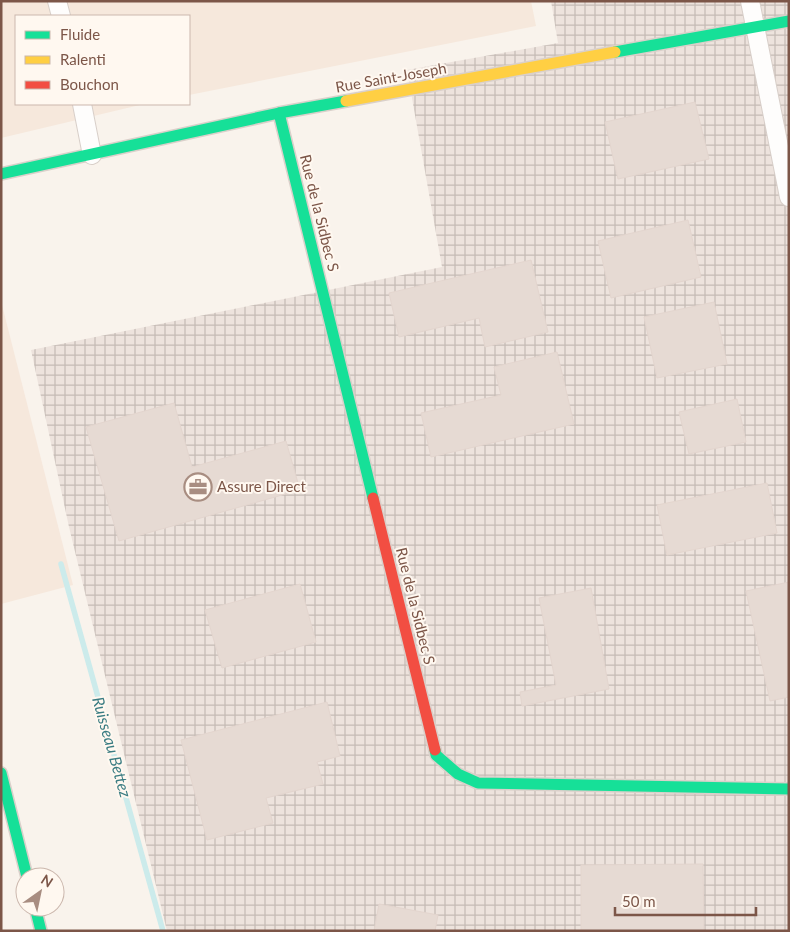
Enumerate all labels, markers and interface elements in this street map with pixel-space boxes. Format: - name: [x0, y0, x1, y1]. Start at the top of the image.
- legend: [15, 15, 190, 105]
- text: Fluide: [60, 25, 100, 43]
- text: Ralenti: [60, 50, 106, 68]
- street label: Rue Saint-Joseph: [334, 58, 448, 96]
- text: Bouchon: [60, 75, 119, 93]
- street label: Rue de la Sidbec S: [297, 152, 343, 273]
- office icon: Assure Direct: [183, 472, 213, 502]
- place label: Assure Direct: [217, 477, 307, 495]
- street label: Rue de la Sidbec S: [393, 545, 439, 666]
- water label: Ruisseau Bettez: [89, 694, 136, 800]
- north arrow: [15, 867, 65, 917]
- text: N: [38, 871, 57, 891]
- scale bar: [615, 884, 756, 916]
- text: 50 m: [622, 892, 656, 910]

